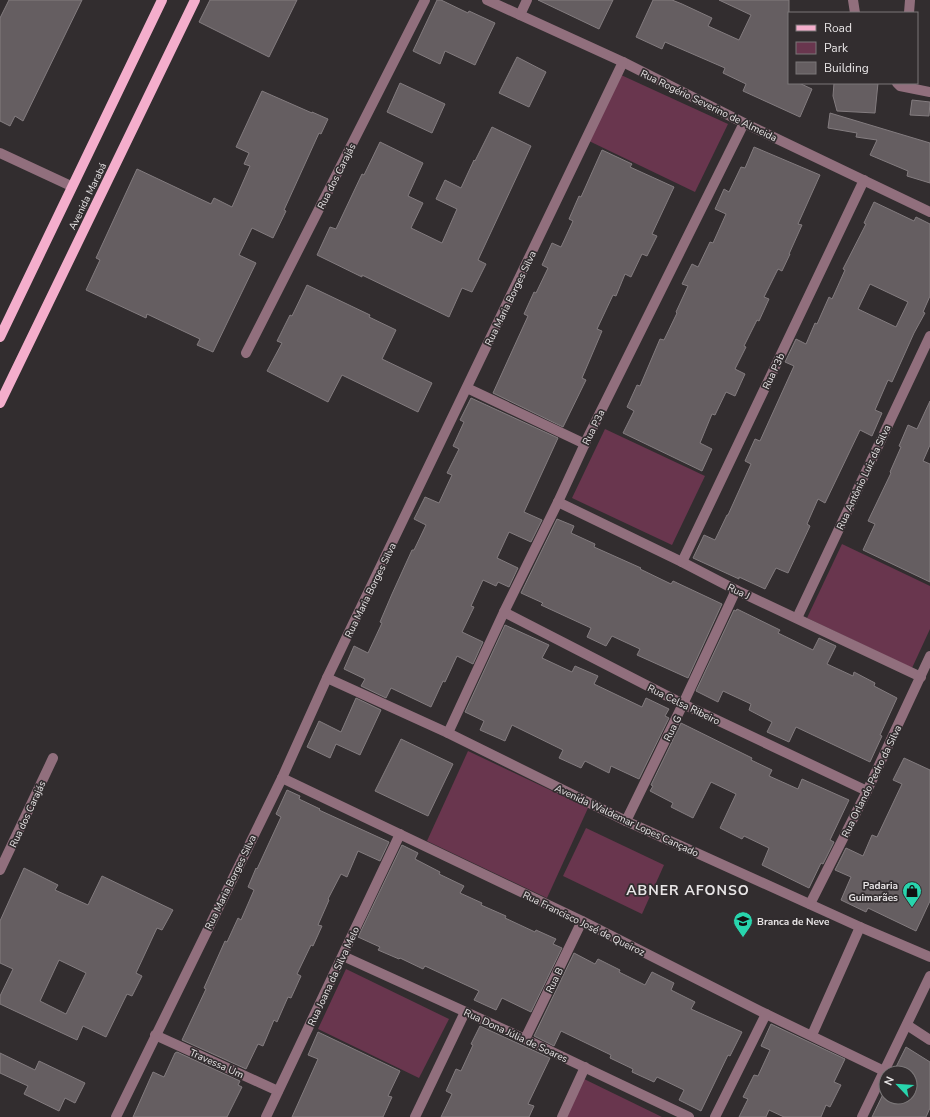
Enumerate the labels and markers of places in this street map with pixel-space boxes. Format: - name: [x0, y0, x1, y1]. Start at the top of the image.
- place label: Padaria Guimarães: [848, 879, 898, 905]
- shop icon: Padaria Guimarães: [901, 880, 923, 908]
- school or university icon: Branca de Neve: [732, 910, 754, 938]
- place label: Branca de Neve: [757, 915, 830, 929]

